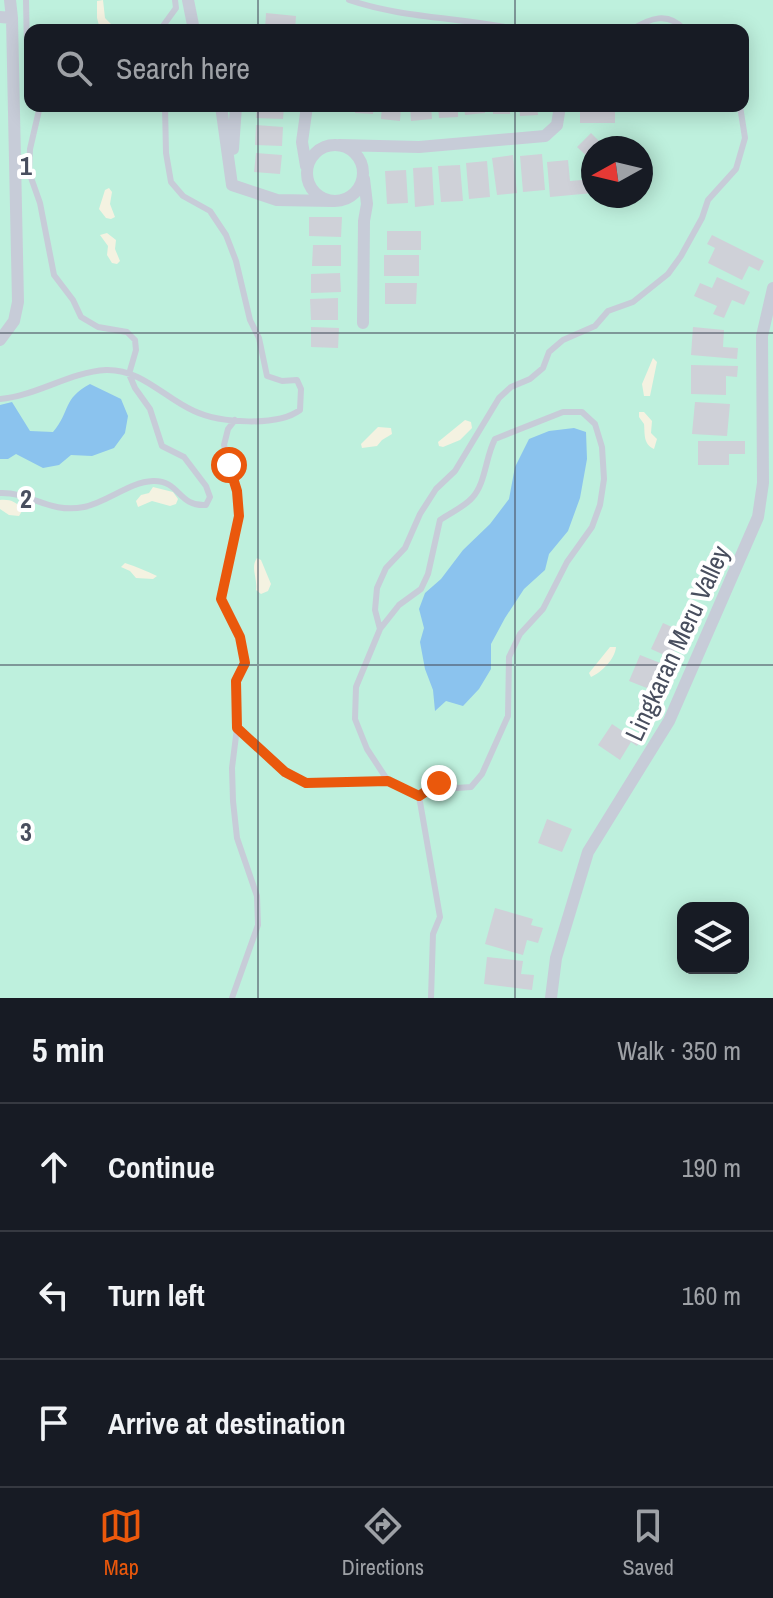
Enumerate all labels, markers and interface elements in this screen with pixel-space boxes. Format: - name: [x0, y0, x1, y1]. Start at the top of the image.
- search box: [24, 24, 749, 112]
- icon: search: [52, 46, 96, 90]
- text: Search here: [116, 48, 250, 88]
- north arrow: [581, 136, 653, 208]
- text: 1: [20, 148, 32, 183]
- route start: [211, 447, 247, 483]
- text: 2: [20, 481, 32, 516]
- street label: Lingkaran Meru Valley: [616, 539, 738, 746]
- route end: [421, 765, 457, 801]
- text: 3: [20, 814, 32, 849]
- map controls: [677, 902, 749, 974]
- button: layers: [677, 902, 749, 974]
- text: 5 min: [32, 1027, 105, 1073]
- text: Walk · 350 m: [617, 1033, 741, 1068]
- icon: ahead: [32, 1145, 76, 1189]
- text: Continue: [108, 1147, 215, 1187]
- text: 190 m: [682, 1150, 741, 1185]
- icon: left: [32, 1273, 76, 1317]
- text: Turn left: [108, 1275, 205, 1315]
- text: 160 m: [682, 1278, 741, 1313]
- icon: arrive: [32, 1401, 76, 1445]
- text: Arrive at destination: [108, 1403, 346, 1443]
- tab: Map: [99, 1504, 143, 1582]
- tab: Directions: [342, 1504, 424, 1582]
- tab: Saved: [623, 1504, 674, 1582]

